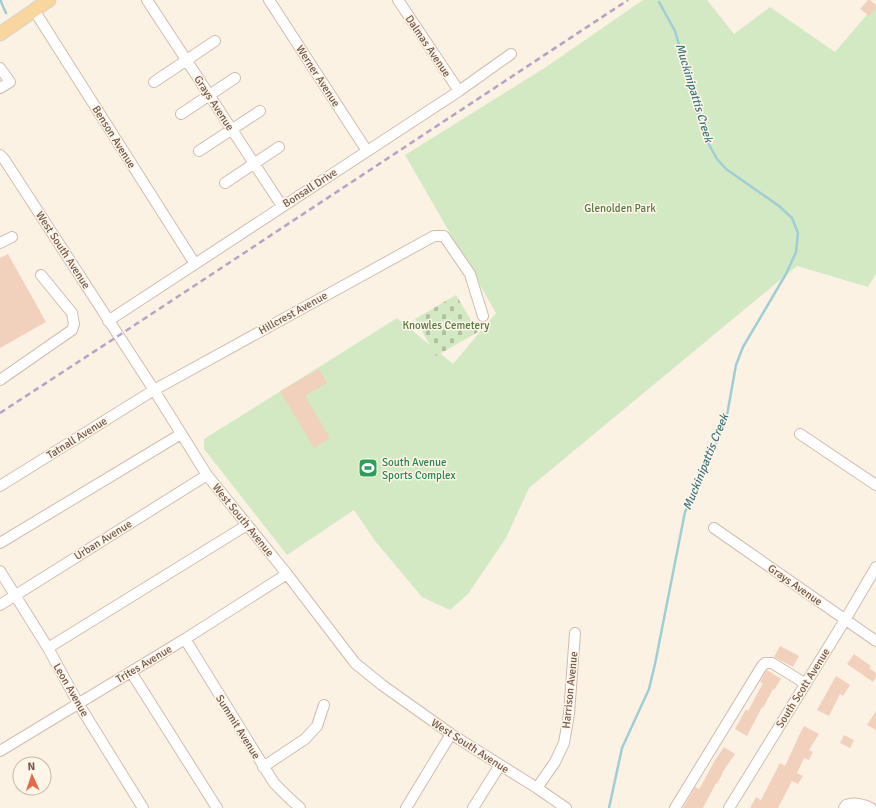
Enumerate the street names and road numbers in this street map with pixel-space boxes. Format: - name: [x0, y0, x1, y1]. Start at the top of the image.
- street label: Dalmas Avenue: [403, 13, 453, 79]
- street label: Werner Avenue: [293, 43, 343, 109]
- street label: Grays Avenue: [191, 73, 237, 133]
- street label: Benson Avenue: [90, 103, 138, 171]
- street label: Bonsall Drive: [280, 166, 340, 210]
- street label: West South Avenue: [33, 209, 93, 291]
- street label: Hillcrest Avenue: [256, 289, 330, 337]
- street label: Tatnall Avenue: [44, 414, 110, 462]
- street label: West South Avenue: [210, 481, 276, 559]
- street label: Urban Avenue: [72, 517, 134, 563]
- street label: Grays Avenue: [765, 562, 825, 608]
- street label: Trites Avenue: [114, 642, 174, 686]
- street label: South Scott Avenue: [773, 646, 833, 730]
- street label: Harrison Avenue: [559, 651, 581, 729]
- street label: Leon Avenue: [50, 661, 92, 719]
- street label: Summit Avenue: [213, 692, 263, 762]
- street label: West South Avenue: [429, 716, 511, 776]

